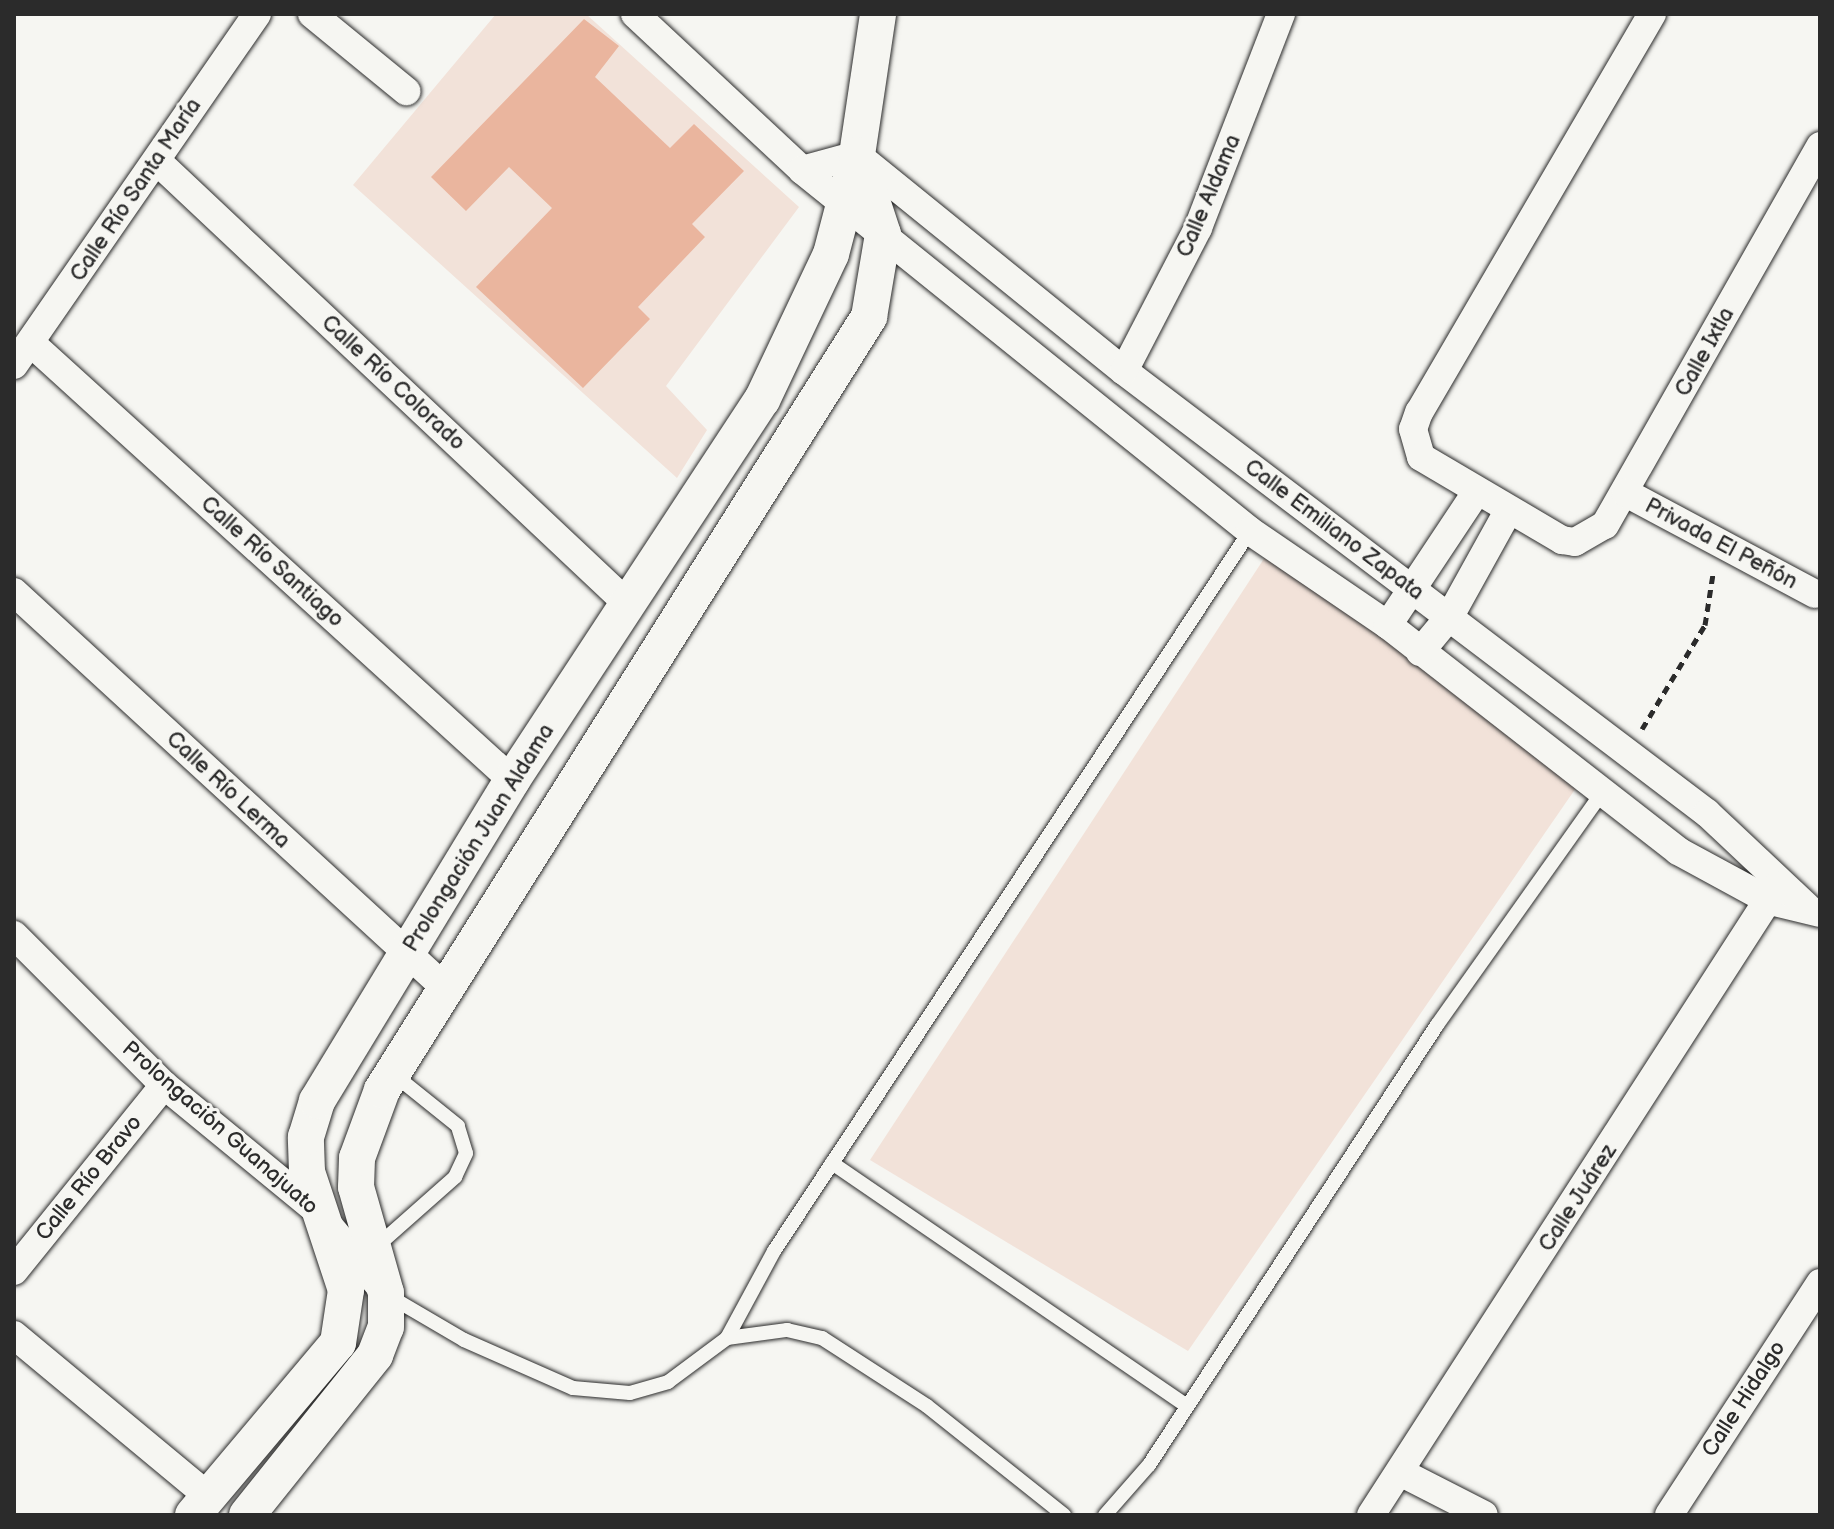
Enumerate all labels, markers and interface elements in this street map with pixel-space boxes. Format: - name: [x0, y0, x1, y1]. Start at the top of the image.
- street label: Calle Río Santa María: [65, 93, 207, 287]
- street label: Calle Aldama: [1171, 131, 1247, 261]
- street label: Calle Ixtla: [1670, 303, 1740, 401]
- street label: Calle Río Colorado: [316, 310, 470, 456]
- street label: Calle Emiliano Zapata: [1239, 454, 1429, 606]
- street label: Calle Río Santiago: [195, 491, 349, 633]
- street label: Privada El Peñón: [1640, 493, 1802, 595]
- street label: Prolongación Juan Aldama: [398, 719, 560, 957]
- street label: Calle Río Lerma: [161, 726, 295, 854]
- street label: Prolongación Guanajuato: [117, 1036, 323, 1220]
- street label: Calle Río Bravo: [30, 1110, 148, 1246]
- street label: Calle Juárez: [1533, 1139, 1623, 1257]
- street label: Calle Hidalgo: [1697, 1336, 1791, 1462]

